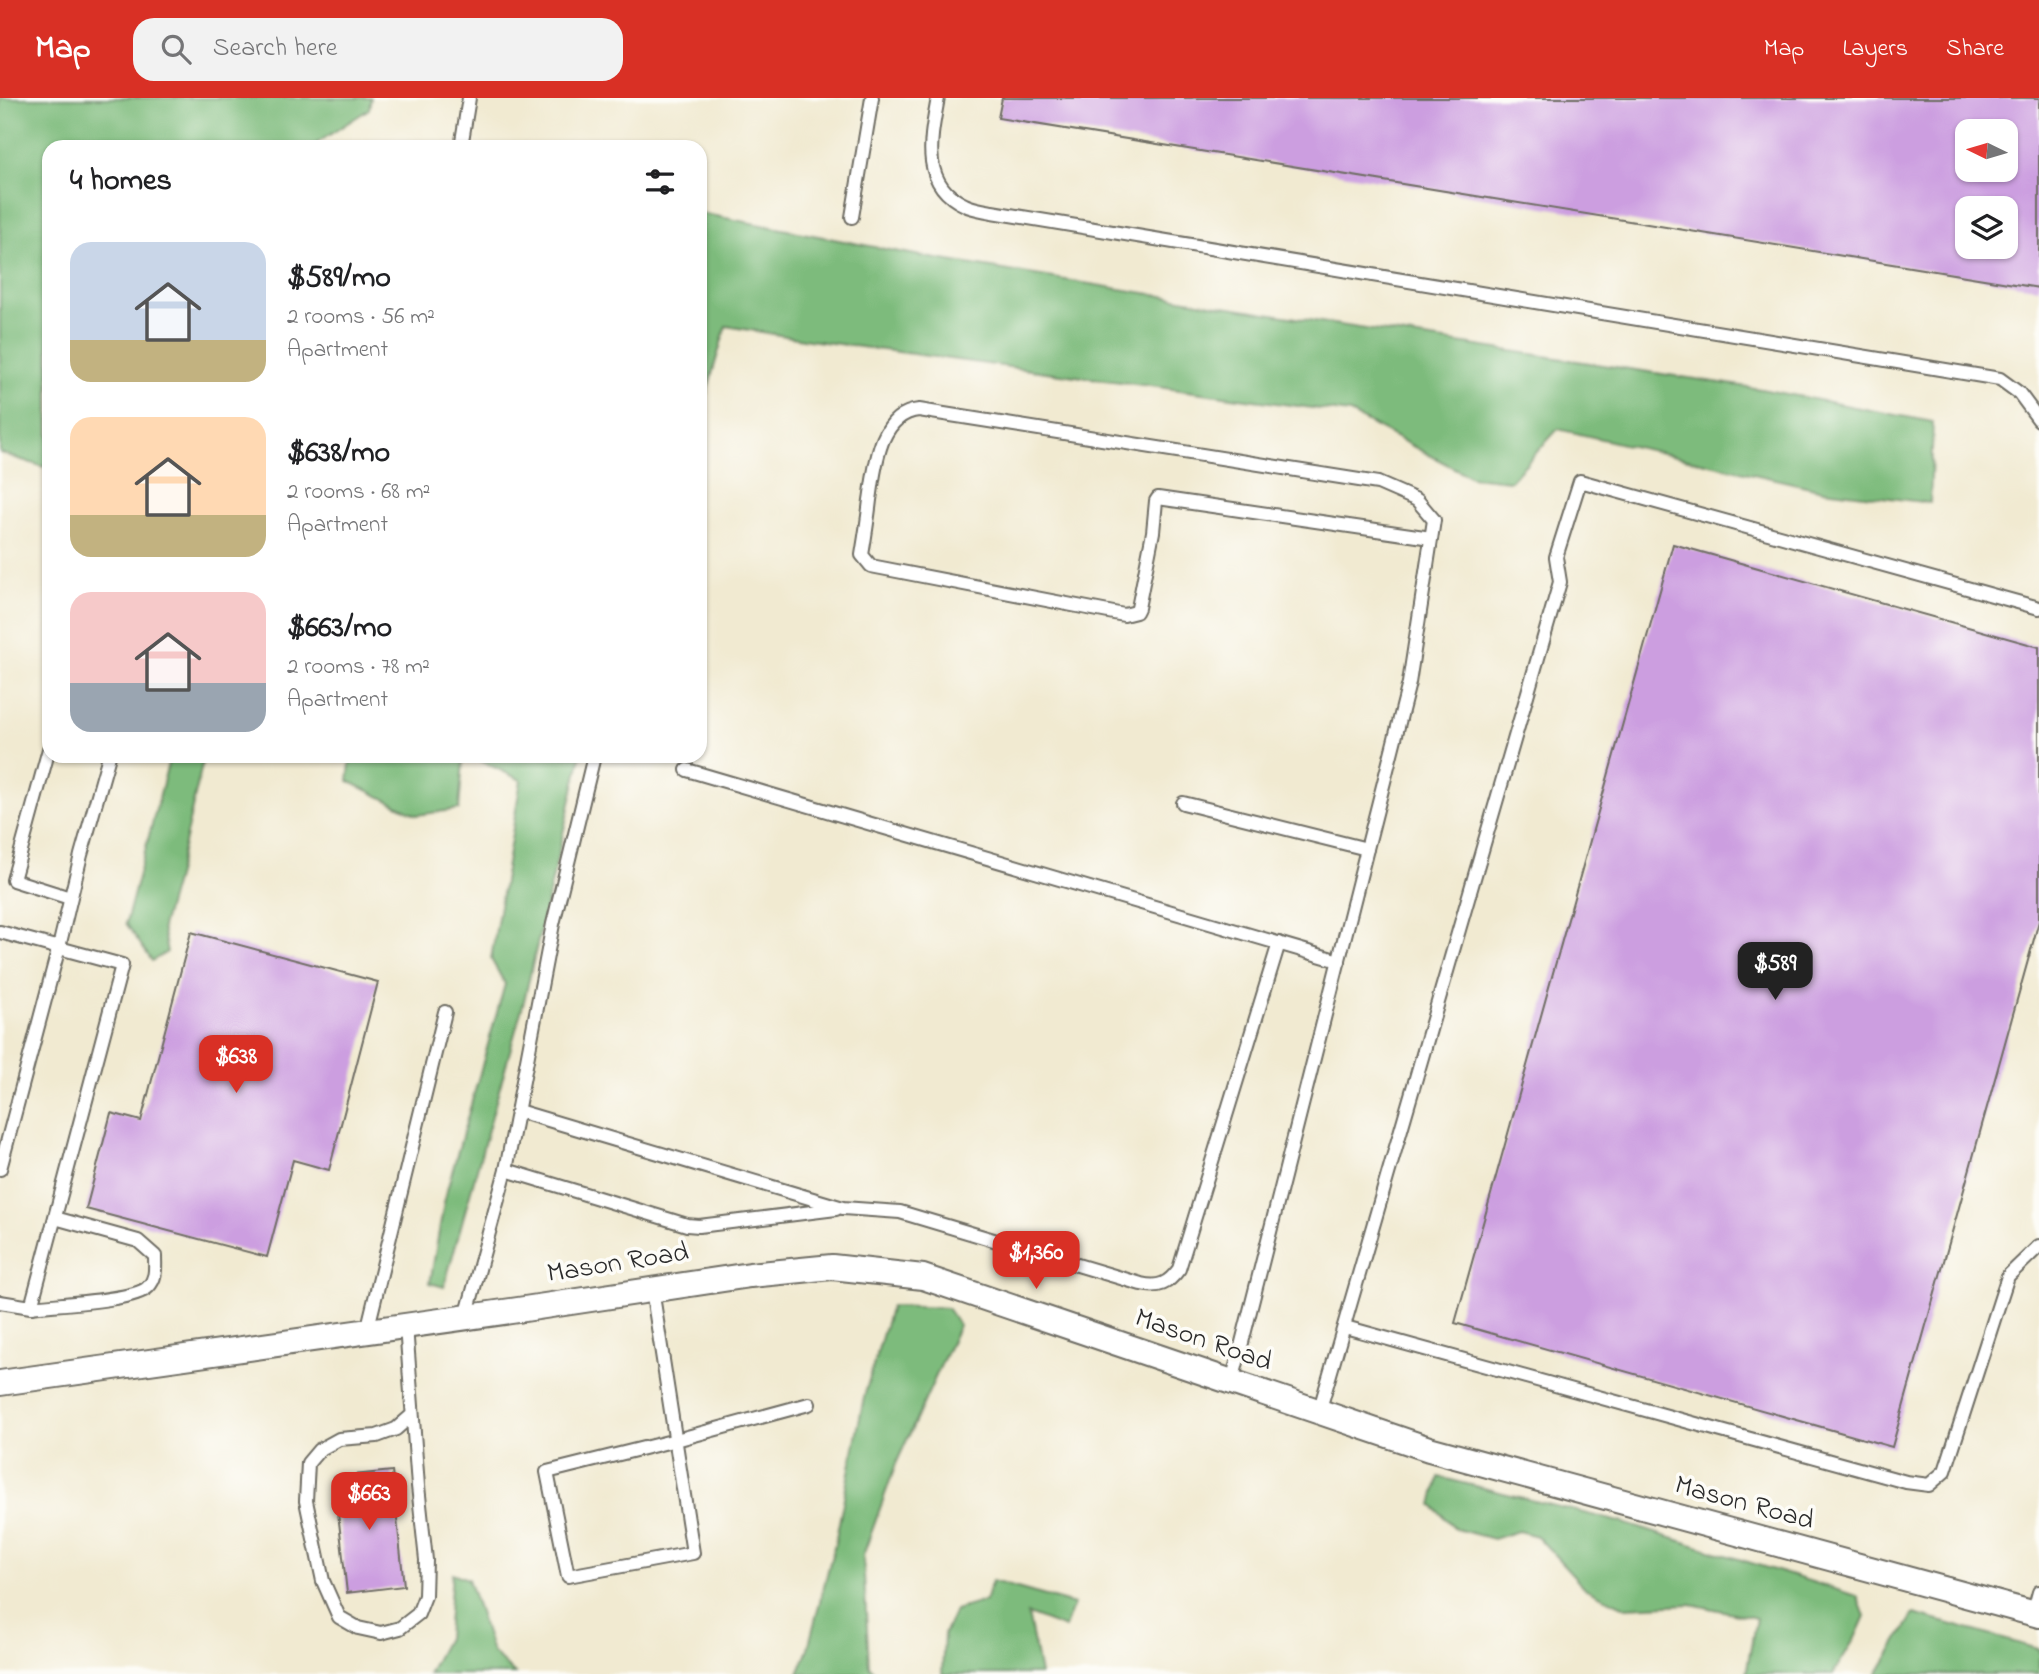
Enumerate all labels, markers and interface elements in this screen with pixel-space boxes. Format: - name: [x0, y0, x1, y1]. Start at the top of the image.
- search box: [133, 18, 623, 81]
- text: Map: [35, 25, 91, 73]
- icon: search: [157, 30, 195, 68]
- text: Search here: [213, 30, 337, 68]
- text: Map: [1764, 32, 1804, 67]
- text: Layers: [1842, 32, 1908, 67]
- text: Share: [1946, 32, 2004, 67]
- north arrow: [1955, 119, 2018, 182]
- map controls: [1955, 119, 2018, 259]
- text: 4 homes: [70, 160, 172, 204]
- icon: filters: [641, 163, 679, 201]
- button: layers: [1955, 196, 2018, 259]
- text: $589/mo: [287, 257, 391, 301]
- icon: home: [126, 270, 210, 354]
- text: 2 rooms · 56 m²: [287, 301, 435, 334]
- text: Apartment: [287, 334, 388, 367]
- text: $638/mo: [287, 432, 390, 476]
- icon: home: [126, 445, 210, 529]
- text: 2 rooms · 68 m²: [287, 476, 430, 509]
- text: Apartment: [287, 509, 388, 542]
- text: $663/mo: [287, 607, 392, 651]
- icon: home: [126, 620, 210, 704]
- text: 2 rooms · 78 m²: [287, 651, 430, 684]
- text: Apartment: [287, 684, 388, 717]
- pin: $589: [1734, 942, 1816, 1002]
- text: $589: [1754, 948, 1796, 981]
- pin: $638: [195, 1035, 277, 1095]
- text: $638: [215, 1041, 257, 1074]
- pin: $1,360: [979, 1232, 1093, 1291]
- street label: Mason Road: [544, 1233, 692, 1295]
- text: $1,360: [1009, 1237, 1063, 1270]
- street label: Mason Road: [1129, 1298, 1277, 1384]
- street label: Mason Road: [1670, 1466, 1818, 1542]
- pin: $663: [328, 1472, 410, 1532]
- text: $663: [347, 1478, 391, 1511]

